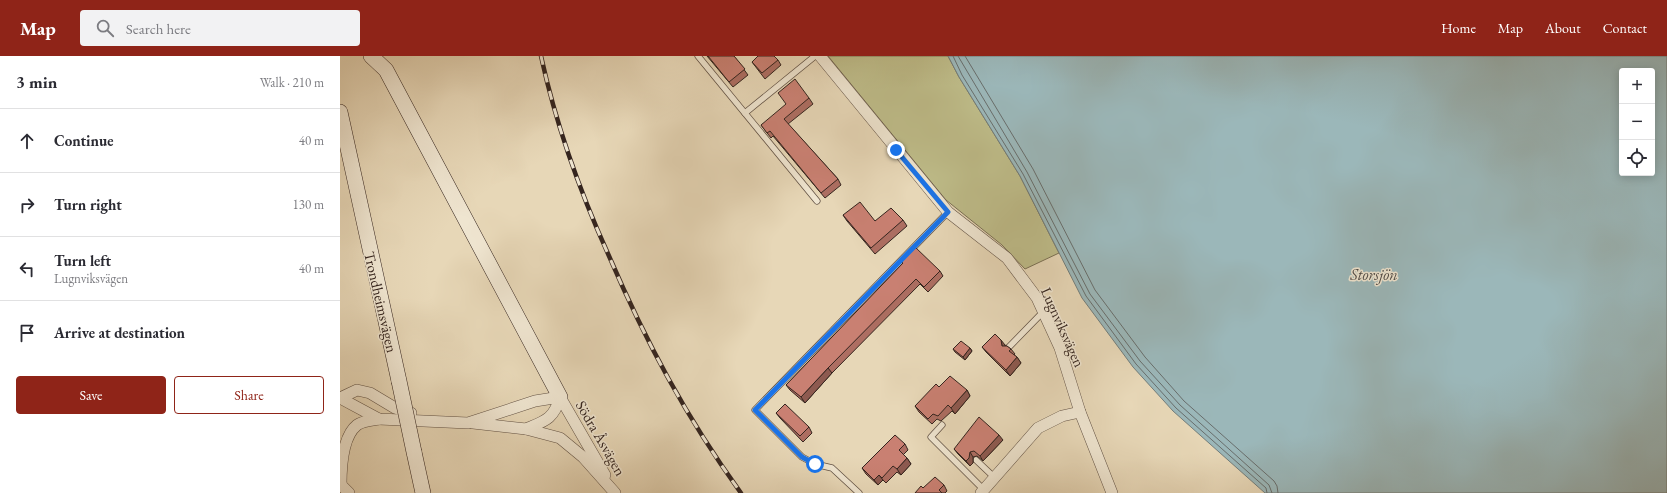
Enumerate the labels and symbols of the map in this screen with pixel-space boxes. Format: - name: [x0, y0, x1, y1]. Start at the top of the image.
- route end: [887, 141, 905, 159]
- street label: Trondheimsvägen: [360, 250, 402, 354]
- water label: Storsjön: [1349, 264, 1398, 285]
- street label: Lugnviksvägen: [1037, 284, 1089, 370]
- street label: Södra Åsvägen: [572, 397, 630, 479]
- route start: [806, 455, 824, 473]

